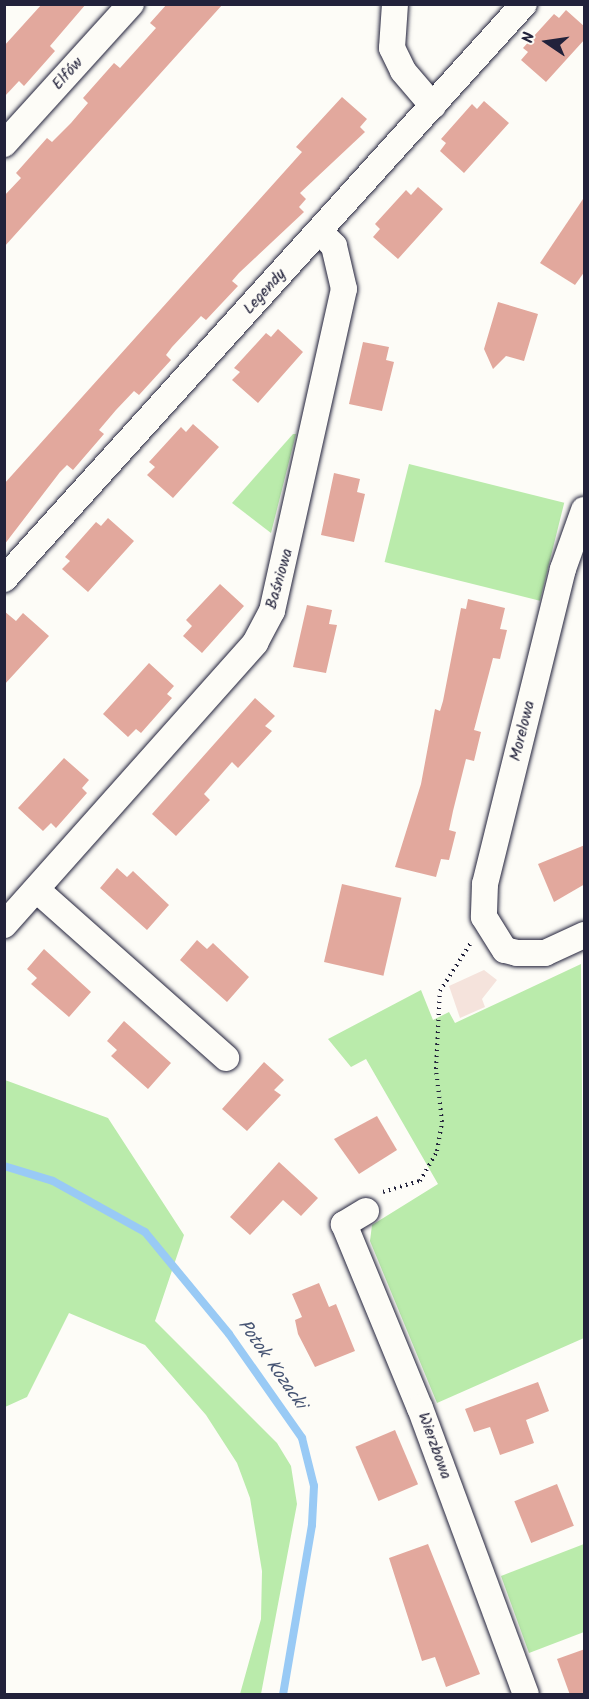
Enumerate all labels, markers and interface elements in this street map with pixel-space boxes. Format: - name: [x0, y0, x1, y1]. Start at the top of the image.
- north arrow: [517, 12, 577, 72]
- text: N: [516, 30, 542, 46]
- street label: Elfów: [48, 54, 88, 94]
- street label: Legendy: [240, 265, 290, 319]
- street label: Baśniowa: [262, 546, 298, 612]
- street label: Morelowa: [506, 699, 540, 763]
- water label: Potok Kozacki: [232, 1316, 310, 1414]
- street label: Wierzbowa: [413, 1410, 455, 1482]

